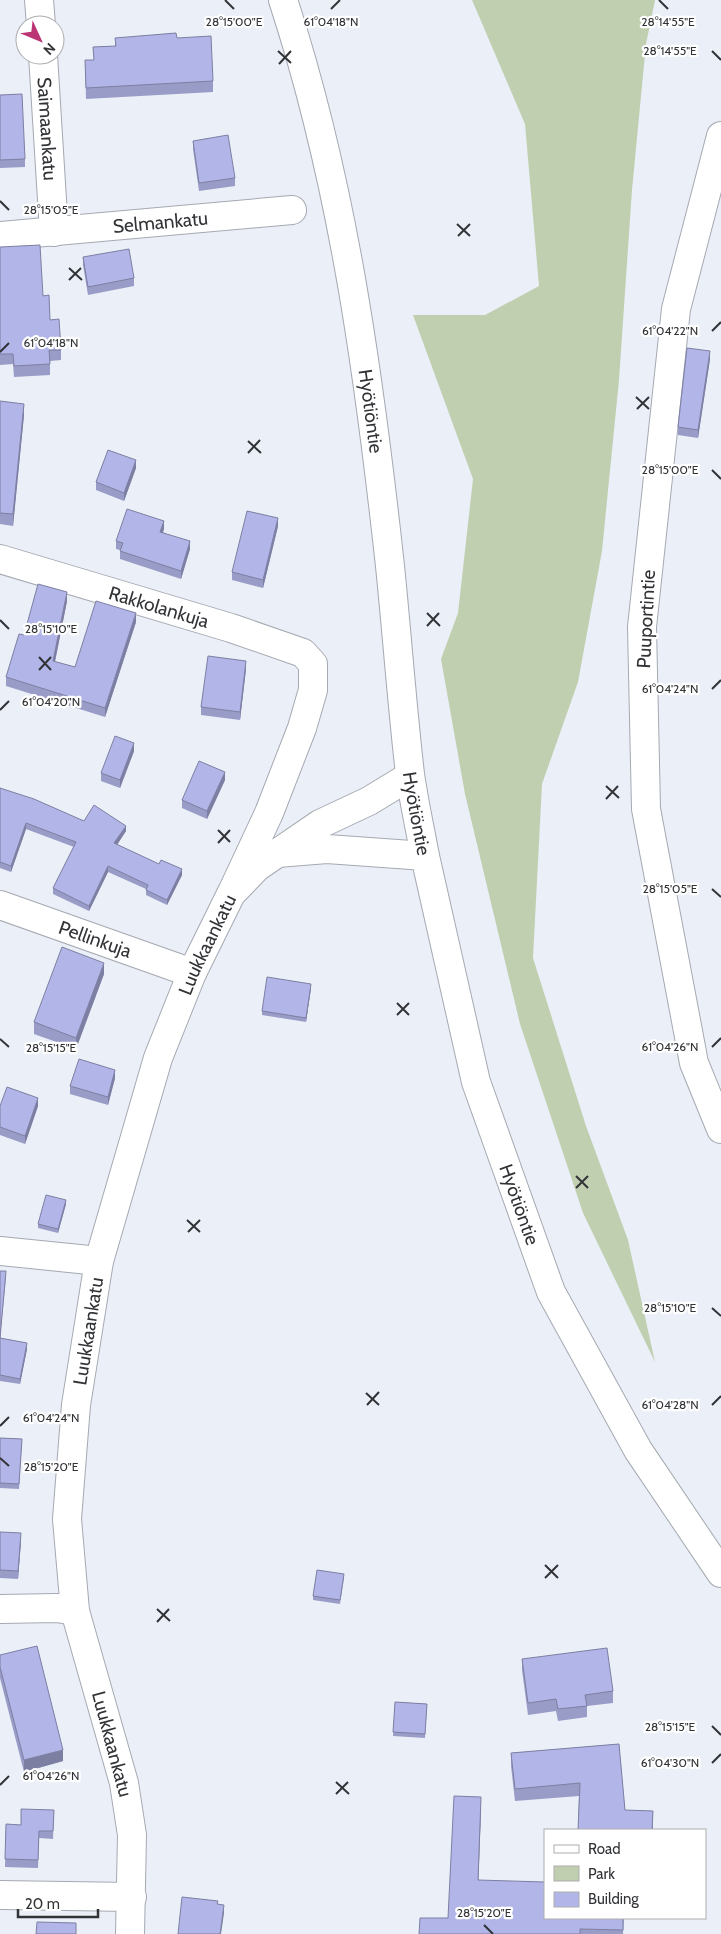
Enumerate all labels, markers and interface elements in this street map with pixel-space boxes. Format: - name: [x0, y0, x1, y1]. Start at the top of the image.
- text: 28°15'00"E: [206, 14, 263, 29]
- text: 61°04'18"N: [304, 14, 358, 29]
- text: 28°14'55"E: [641, 14, 695, 29]
- north arrow: [15, 15, 65, 65]
- text: N: [39, 39, 59, 59]
- text: 28°14'55"E: [643, 43, 697, 58]
- street label: Saimaankatu: [33, 76, 62, 181]
- text: 28°15'05"E: [24, 202, 79, 217]
- street label: Selmankatu: [112, 206, 209, 237]
- text: 61°04'22"N: [642, 323, 698, 338]
- text: 61°04'18"N: [24, 335, 78, 350]
- street label: Hyötiöntie: [354, 368, 388, 455]
- text: 28°15'00"E: [642, 462, 699, 477]
- street label: Puuportintie: [632, 569, 660, 669]
- street label: Rakkolankuja: [106, 581, 212, 632]
- text: 28°15'10"E: [25, 621, 78, 636]
- text: 61°04'24"N: [642, 681, 698, 696]
- text: 61°04'20"N: [22, 694, 80, 709]
- street label: Hyötiöntie: [398, 770, 436, 857]
- text: 28°15'05"E: [643, 881, 698, 896]
- street label: Luukkaankatu: [173, 890, 241, 998]
- street label: Pellinkuja: [56, 915, 135, 962]
- text: 61°04'26"N: [642, 1039, 698, 1054]
- text: 28°15'15"E: [26, 1040, 77, 1055]
- street label: Hyötiöntie: [495, 1161, 545, 1248]
- street label: Luukkaankatu: [68, 1276, 108, 1387]
- text: 28°15'10"E: [644, 1300, 697, 1315]
- text: 61°04'28"N: [641, 1397, 699, 1412]
- text: 61°04'24"N: [23, 1410, 79, 1425]
- text: 28°15'20"E: [24, 1459, 79, 1474]
- street label: Luukkaankatu: [87, 1688, 137, 1800]
- text: 28°15'15"E: [645, 1719, 696, 1734]
- text: 61°04'30"N: [641, 1755, 699, 1770]
- text: 61°04'26"N: [23, 1768, 79, 1783]
- legend: [544, 1829, 706, 1919]
- text: Road: [588, 1840, 621, 1858]
- text: Park: [588, 1865, 615, 1883]
- scale bar: [18, 1886, 98, 1918]
- text: Building: [588, 1890, 639, 1908]
- text: 20 m: [25, 1895, 60, 1913]
- text: 28°15'20"E: [457, 1905, 512, 1920]

